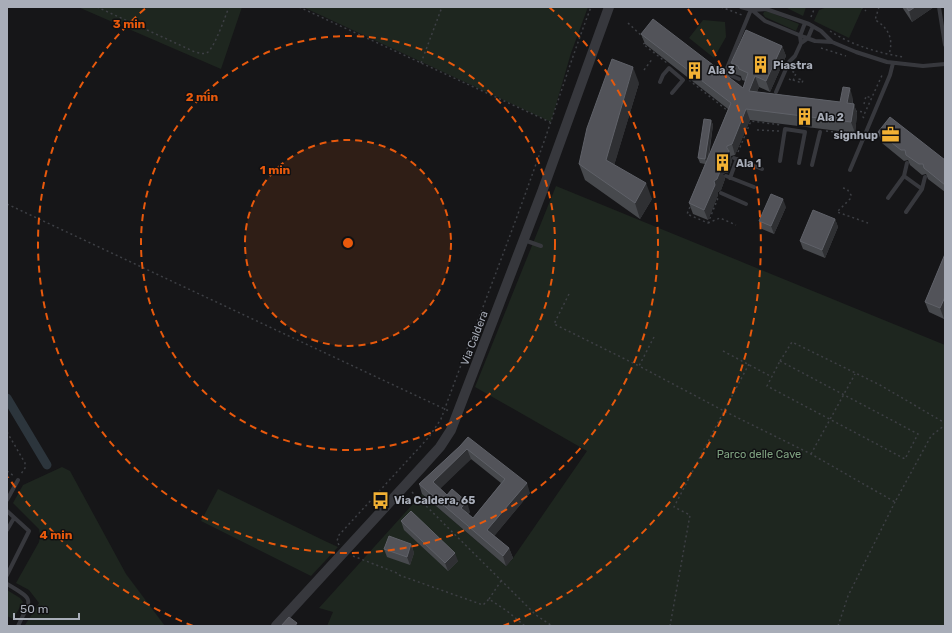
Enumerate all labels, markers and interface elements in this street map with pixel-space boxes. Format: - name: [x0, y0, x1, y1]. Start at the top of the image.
- text: 3 min: [113, 17, 146, 31]
- building icon: Piastra: [750, 55, 770, 75]
- place label: Piastra: [773, 59, 813, 72]
- building icon: Ala 3: [685, 60, 705, 80]
- place label: Ala 3: [708, 64, 735, 77]
- text: 2 min: [186, 90, 219, 104]
- building icon: Ala 2: [794, 107, 814, 127]
- place label: Ala 2: [817, 111, 844, 124]
- office icon: signhup: [881, 125, 901, 145]
- place label: signhup: [834, 129, 878, 142]
- building icon: Ala 1: [713, 153, 733, 173]
- place label: Ala 1: [736, 157, 761, 170]
- text: 1 min: [260, 163, 291, 177]
- centre of rings: [341, 236, 355, 250]
- street label: Via Caldera: [458, 309, 491, 367]
- park label: Parco delle Cave: [717, 448, 801, 461]
- bus stop icon: Via Caldera, 65: [371, 490, 391, 510]
- place label: Via Caldera, 65: [394, 494, 475, 507]
- text: 4 min: [40, 528, 73, 542]
- scale bar: [14, 595, 79, 621]
- text: 50 m: [20, 602, 48, 616]

